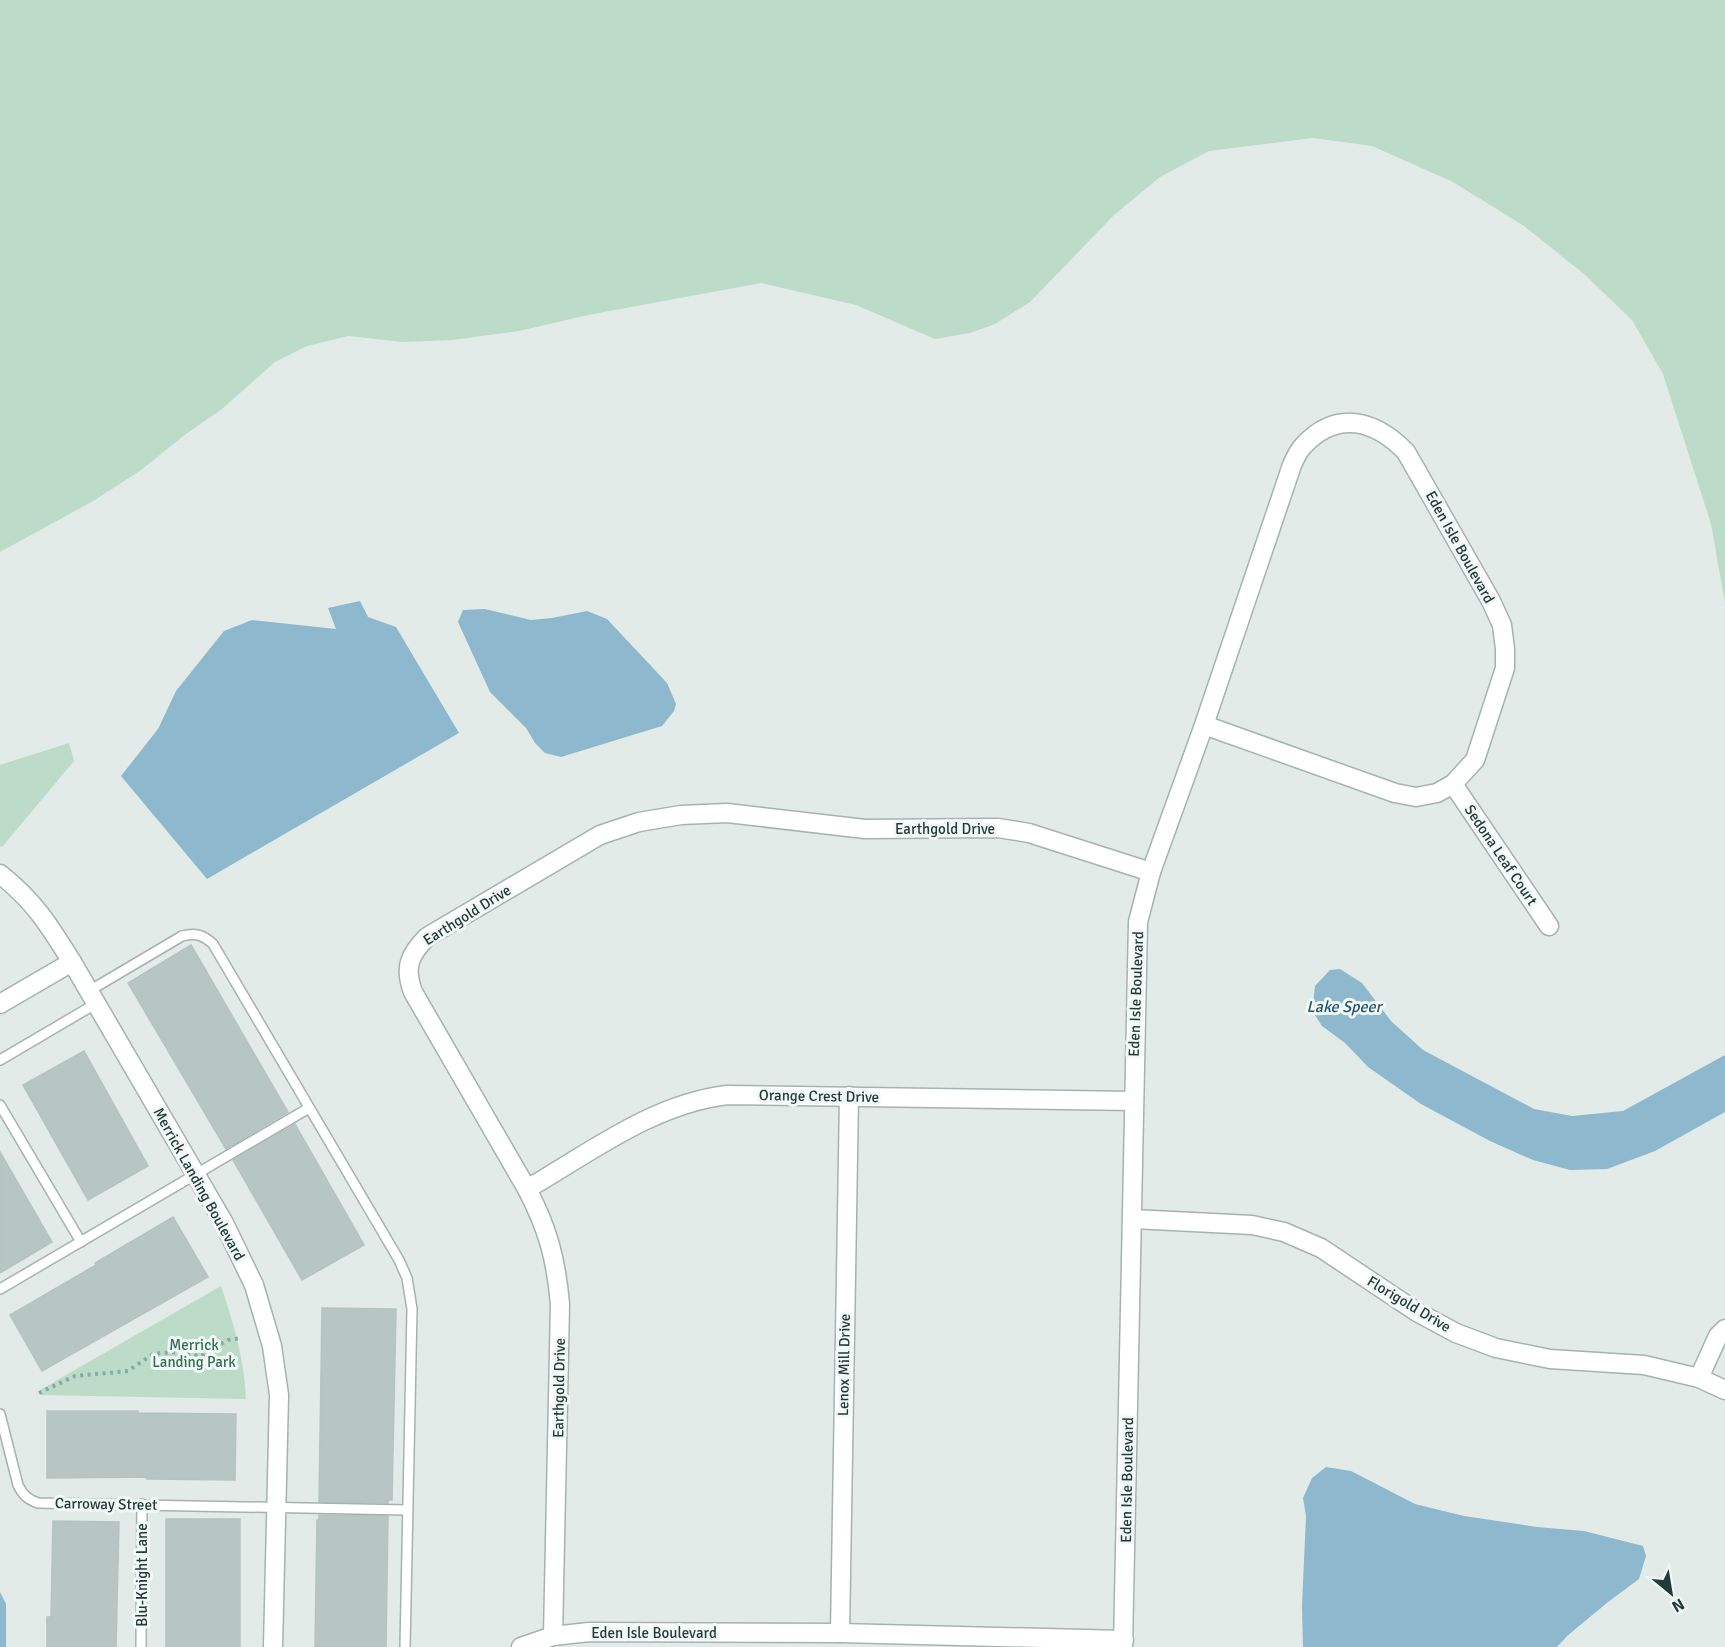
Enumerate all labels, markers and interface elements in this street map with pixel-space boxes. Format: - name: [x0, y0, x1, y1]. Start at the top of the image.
- street label: Eden Isle Boulevard: [1422, 488, 1498, 606]
- street label: Sedona Leaf Court: [1461, 801, 1541, 909]
- street label: Earthgold Drive: [895, 820, 995, 838]
- street label: Earthgold Drive: [420, 881, 514, 949]
- street label: Eden Isle Boulevard: [1125, 931, 1147, 1057]
- water label: Lake Speer: [1307, 997, 1384, 1017]
- street label: Orange Crest Drive: [759, 1086, 879, 1106]
- street label: Merrick Landing Boulevard: [149, 1104, 249, 1264]
- street label: Florigold Drive: [1364, 1272, 1454, 1336]
- street label: Lenox Mill Drive: [834, 1314, 854, 1416]
- park label: Merrick Landing Park: [152, 1336, 236, 1371]
- street label: Earthgold Drive: [549, 1338, 569, 1438]
- street label: Eden Isle Boulevard: [1117, 1417, 1137, 1543]
- street label: Carroway Street: [55, 1494, 157, 1514]
- street label: Blu-Knight Lane: [133, 1523, 151, 1627]
- north arrow: [1641, 1563, 1701, 1623]
- text: N: [1668, 1594, 1688, 1617]
- street label: Eden Isle Boulevard: [591, 1624, 717, 1642]

